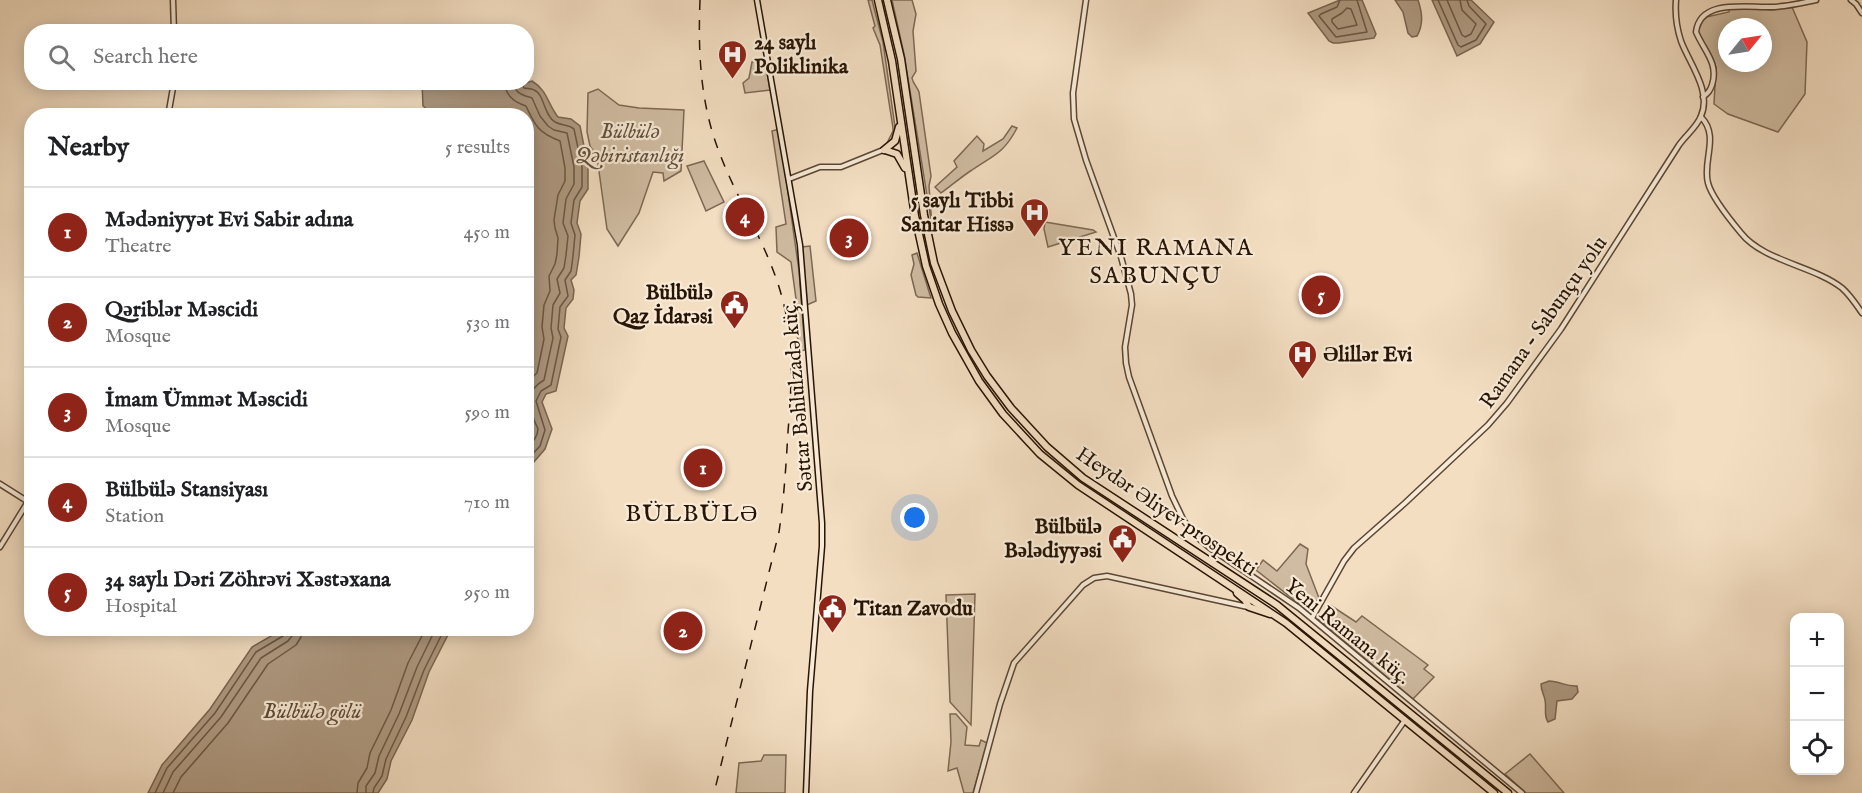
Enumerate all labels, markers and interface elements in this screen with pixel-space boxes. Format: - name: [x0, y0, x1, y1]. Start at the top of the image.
- north arrow: [1718, 18, 1772, 72]
- search box: [24, 24, 534, 90]
- place label: 24 saylı Poliklinika: [754, 30, 849, 81]
- hospital icon: 24 saylı Poliklinika: [717, 38, 749, 80]
- icon: search: [45, 41, 78, 74]
- text: Search here: [93, 43, 198, 71]
- park label: Bülbülə Qəbiristanlığı: [576, 119, 684, 170]
- text: Nearby: [48, 131, 129, 164]
- text: 5 results: [445, 135, 510, 160]
- place label: 5 saylı Tibbi Sanitar Hissə: [901, 188, 1014, 239]
- pin: 4: [726, 194, 764, 240]
- hospital icon: 5 saylı Tibbi Sanitar Hissə: [1019, 196, 1051, 238]
- text: Mədəniyyət Evi Sabir adına: [105, 206, 353, 234]
- pin: 3: [830, 216, 868, 260]
- text: 1: [64, 220, 71, 245]
- text: 450 m: [463, 220, 510, 245]
- street label: Ramana - Sabunçu yolu: [1474, 231, 1614, 414]
- district label: YENI RAMANA SABUNÇU: [1058, 233, 1254, 292]
- text: Theatre: [105, 234, 171, 259]
- pin: 5: [1302, 272, 1340, 318]
- place label: Bülbülə Qaz İdarəsi: [613, 280, 713, 331]
- public building icon: Bülbülə Qaz İdarəsi: [718, 288, 750, 330]
- text: Qəriblər Məscidi: [105, 296, 258, 324]
- street label: Səttar Bəhlulzadə küç.: [777, 299, 820, 493]
- text: 2: [63, 310, 72, 335]
- text: 530 m: [466, 310, 510, 335]
- text: Mosque: [105, 324, 171, 349]
- hospital icon: Əlillər Evi: [1286, 338, 1318, 380]
- place label: Əlillər Evi: [1323, 342, 1413, 369]
- text: İmam Ümmət Məscidi: [105, 386, 308, 414]
- text: 3: [64, 400, 71, 425]
- text: 590 m: [464, 400, 510, 425]
- text: Mosque: [105, 414, 171, 439]
- street label: Heydər Əliyev prospekti: [1070, 441, 1262, 583]
- pin: 1: [684, 446, 722, 490]
- text: Bülbülə Stansiyası: [105, 476, 268, 504]
- text: 4: [63, 490, 72, 515]
- text: 710 m: [464, 490, 510, 515]
- district label: BÜLBÜLƏ: [625, 499, 759, 530]
- your location: [900, 503, 929, 532]
- text: Station: [105, 504, 164, 529]
- place label: Bülbülə Bələdiyyəsi: [1004, 514, 1102, 565]
- public building icon: Bülbülə Bələdiyyəsi: [1107, 522, 1139, 564]
- text: 34 saylı Dəri Zöhrəvi Xəstəxana: [105, 566, 391, 594]
- street label: Yeni Ramana küç.: [1278, 573, 1416, 691]
- text: 5: [64, 580, 71, 605]
- text: 950 m: [464, 580, 510, 605]
- public building icon: Titan Zavodu: [817, 592, 849, 634]
- text: Hospital: [105, 594, 177, 619]
- place label: Titan Zavodu: [853, 596, 973, 623]
- pin: 2: [664, 608, 702, 654]
- map controls: [1790, 613, 1844, 775]
- button: +: [1790, 613, 1844, 667]
- button: −: [1790, 667, 1844, 721]
- water label: Bülbülə gölü: [263, 698, 362, 726]
- button: locate: [1790, 721, 1844, 775]

